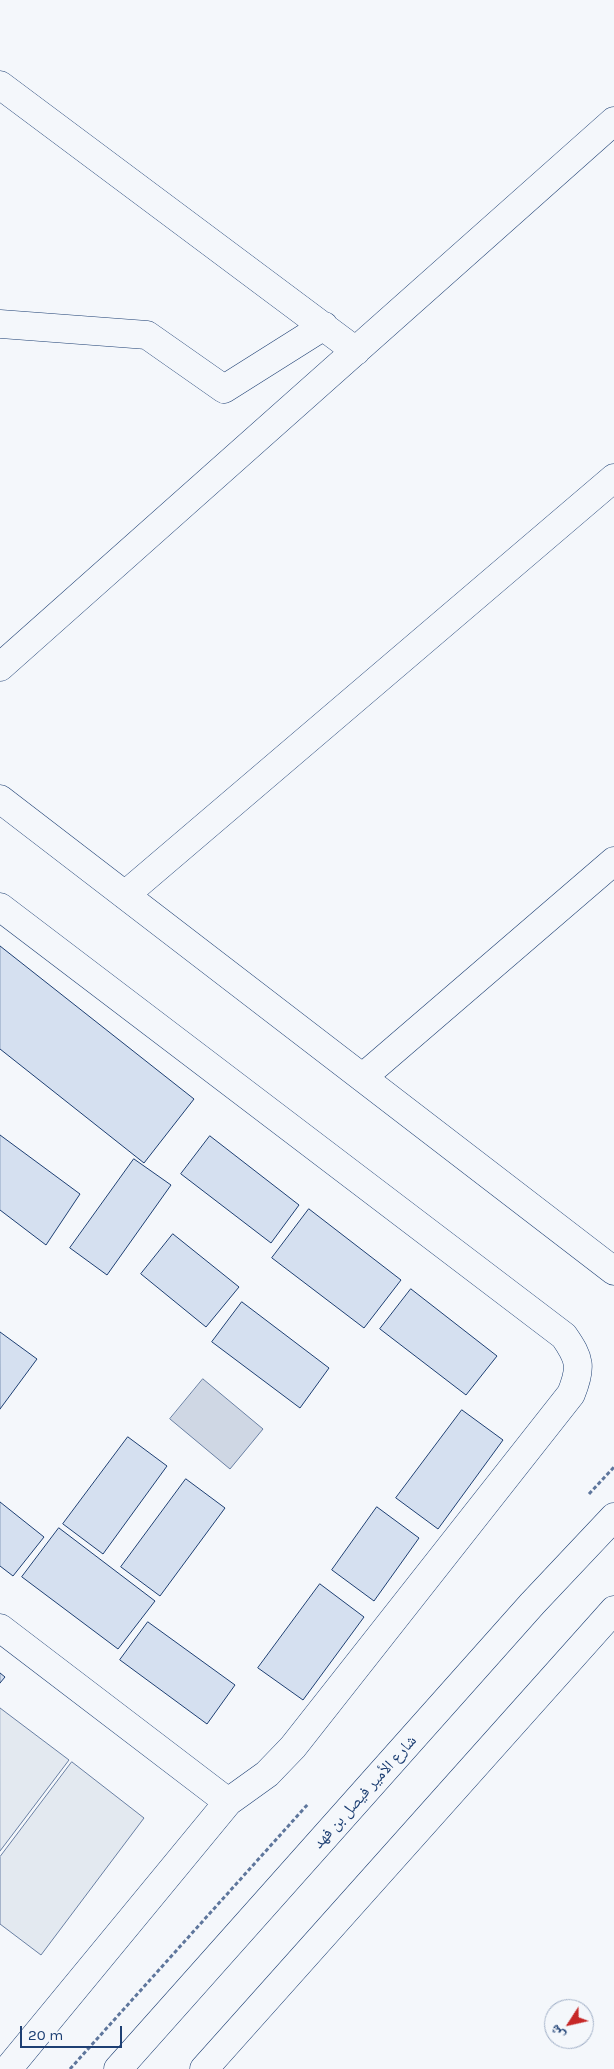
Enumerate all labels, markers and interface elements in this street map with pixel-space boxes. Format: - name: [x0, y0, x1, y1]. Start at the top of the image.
- street label: شارع الأمير فيصل بن فهد: [309, 1731, 421, 1853]
- north arrow: [544, 1999, 594, 2049]
- scale bar: [22, 2016, 125, 2048]
- text: ش: [546, 2021, 568, 2043]
- text: 20 m: [28, 2026, 63, 2044]

